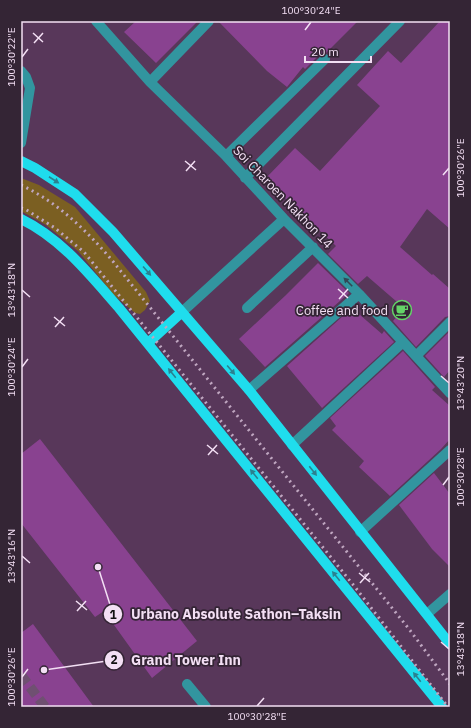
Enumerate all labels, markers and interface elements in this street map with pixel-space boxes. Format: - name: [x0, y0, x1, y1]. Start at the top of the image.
- text: 100°30'24"E: [281, 4, 341, 17]
- text: 100°30'22"E: [5, 27, 18, 87]
- scale bar: [305, 38, 371, 64]
- text: 20 m: [311, 44, 339, 59]
- text: 100°30'26"E: [454, 138, 467, 198]
- street label: Soi Charoen Nakhon 14: [229, 142, 337, 252]
- one-way arrow: [49, 177, 60, 184]
- text: 13°43'18"N: [5, 263, 18, 317]
- one-way arrow: [142, 266, 152, 276]
- one-way arrow: [343, 277, 353, 287]
- cafe icon: Coffee and food: [391, 299, 413, 321]
- place label: Coffee and food: [296, 302, 388, 319]
- text: 100°30'24"E: [5, 337, 18, 397]
- text: 13°43'20"N: [454, 356, 467, 410]
- one-way arrow: [227, 364, 236, 375]
- one-way arrow: [168, 368, 177, 379]
- text: 100°30'28"E: [454, 447, 467, 507]
- one-way arrow: [308, 466, 317, 477]
- one-way arrow: [250, 469, 258, 480]
- text: 13°43'16"N: [5, 529, 18, 583]
- one-way arrow: [331, 570, 340, 581]
- callout: Urbano Absolute Sathon–Taksin: [103, 601, 349, 627]
- text: Urbano Absolute Sathon–Taksin: [131, 605, 341, 623]
- text: 1: [109, 607, 117, 622]
- text: 13°43'18"N: [454, 622, 467, 676]
- text: 100°30'26"E: [5, 647, 18, 707]
- callout: Grand Tower Inn: [104, 647, 249, 673]
- text: Grand Tower Inn: [131, 651, 241, 669]
- text: 2: [110, 652, 118, 667]
- one-way arrow: [413, 671, 422, 682]
- text: 100°30'28"E: [227, 710, 287, 723]

